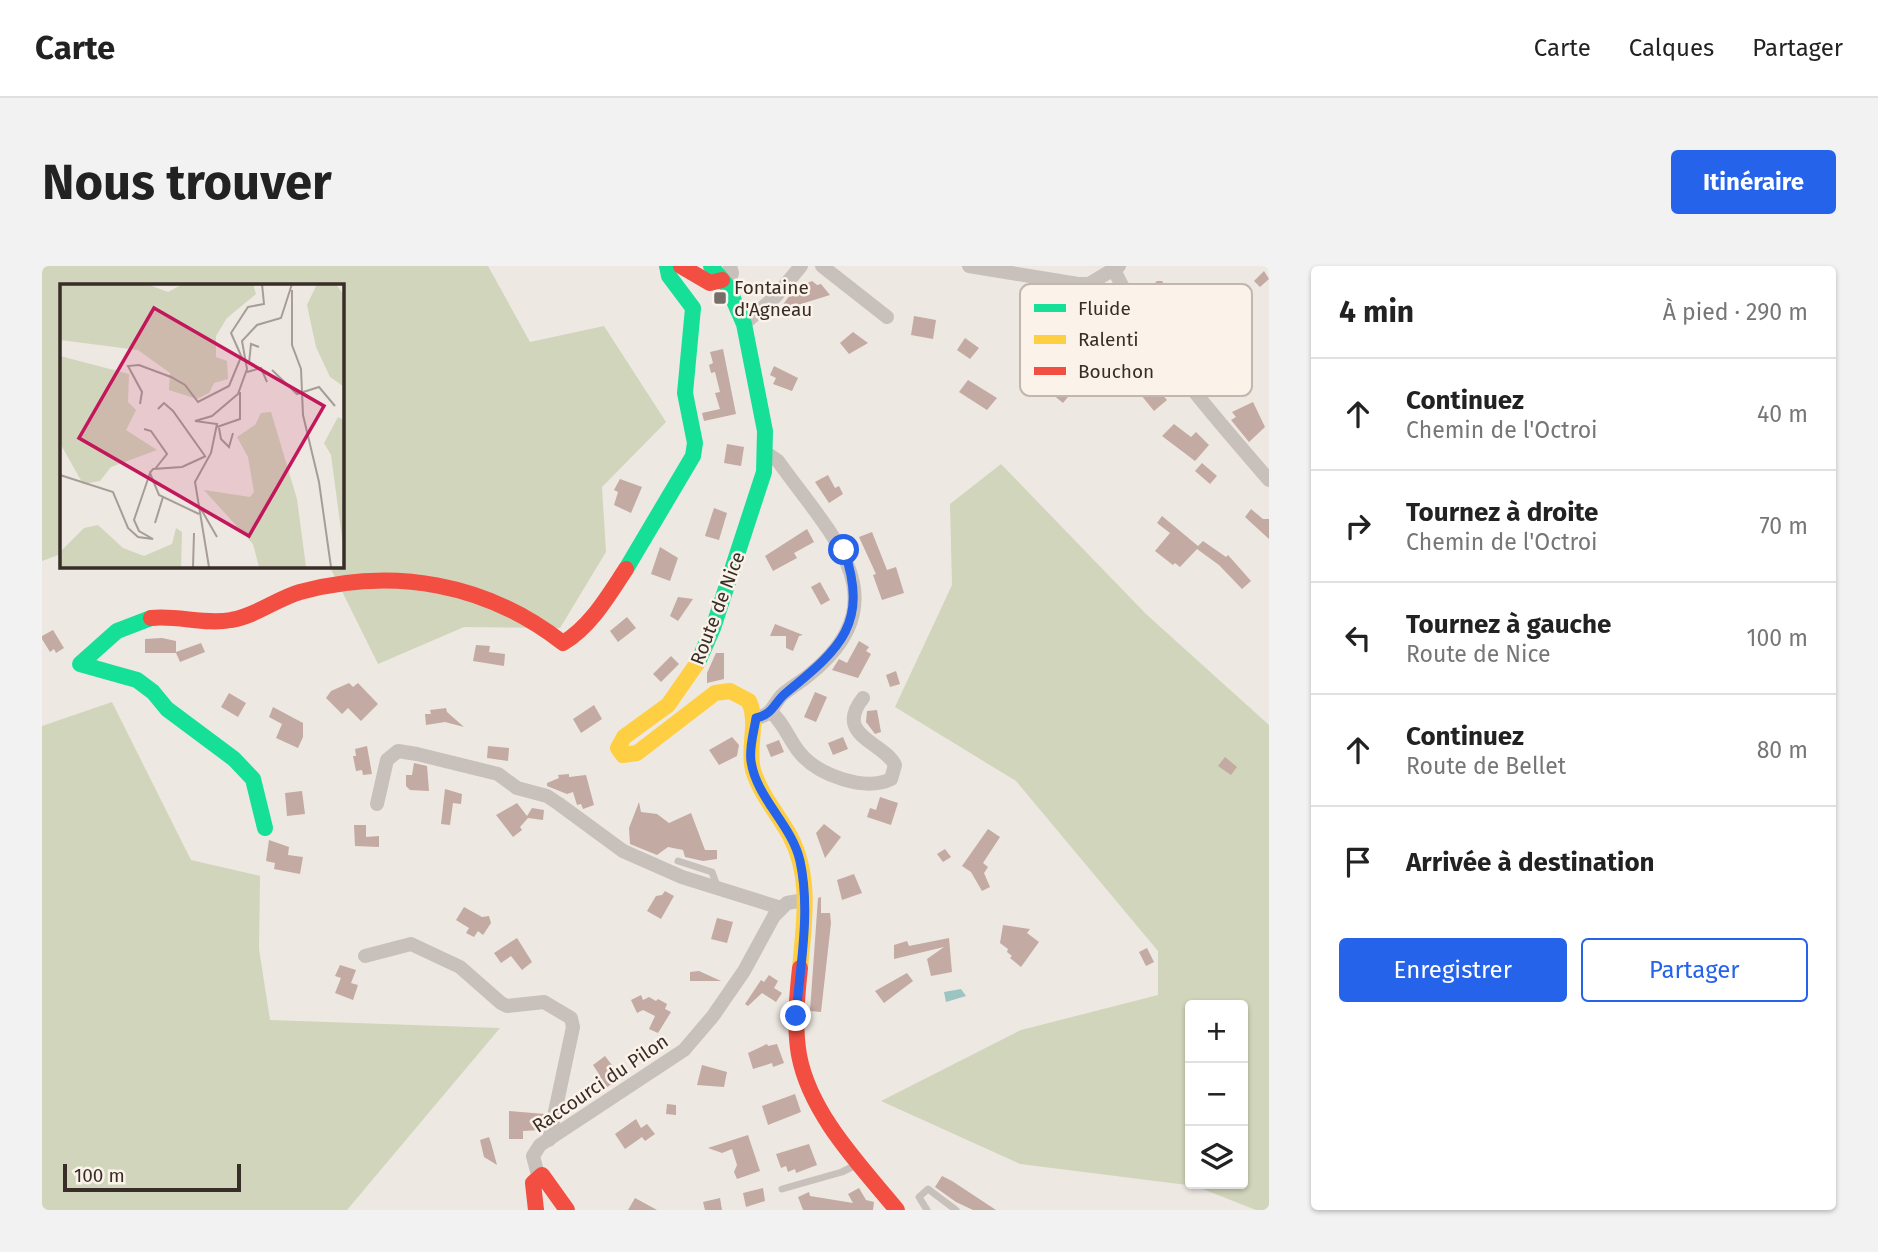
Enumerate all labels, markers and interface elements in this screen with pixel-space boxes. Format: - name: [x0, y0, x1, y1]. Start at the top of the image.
- text: Carte: [35, 28, 115, 68]
- text: Carte: [1534, 34, 1591, 62]
- text: Calques: [1629, 34, 1714, 62]
- text: Partager: [1752, 34, 1843, 62]
- button: Itinéraire: [1671, 150, 1836, 214]
- text: Nous trouver: [42, 153, 332, 212]
- place label: Fontaine d'Agneau: [734, 276, 812, 321]
- inset map: [60, 284, 343, 567]
- legend: [1020, 284, 1252, 396]
- marker: Fontaine d'Agneau: [712, 290, 728, 306]
- text: 4 min: [1339, 294, 1414, 330]
- text: Fluide: [1078, 297, 1131, 320]
- text: À pied · 290 m: [1663, 298, 1808, 326]
- text: Ralenti: [1078, 328, 1139, 351]
- text: Bouchon: [1078, 360, 1154, 383]
- text: Continuez: [1406, 385, 1524, 416]
- icon: ahead: [1339, 395, 1377, 433]
- text: 40 m: [1757, 400, 1808, 428]
- text: Chemin de l'Octroi: [1406, 416, 1598, 444]
- text: Tournez à droite: [1406, 497, 1598, 528]
- icon: right: [1339, 507, 1377, 545]
- text: 70 m: [1759, 512, 1808, 540]
- text: Chemin de l'Octroi: [1406, 528, 1598, 556]
- route start: [828, 534, 859, 565]
- street label: Route de Nice: [685, 548, 750, 668]
- text: Tournez à gauche: [1406, 609, 1611, 640]
- icon: left: [1339, 619, 1377, 657]
- text: 100 m: [1747, 624, 1808, 652]
- text: Route de Nice: [1406, 640, 1551, 668]
- text: Continuez: [1406, 721, 1524, 752]
- icon: ahead: [1339, 731, 1377, 769]
- text: 80 m: [1757, 736, 1808, 764]
- text: Route de Bellet: [1406, 752, 1566, 780]
- icon: arrive: [1339, 843, 1377, 881]
- text: Arrivée à destination: [1406, 847, 1655, 878]
- button: Enregistrer: [1339, 938, 1567, 1002]
- button: Partager: [1581, 938, 1808, 1002]
- route end: [780, 1000, 811, 1031]
- map controls: [1185, 1000, 1248, 1189]
- button: +: [1185, 1000, 1248, 1063]
- street label: Raccourci du Pilon: [528, 1029, 673, 1137]
- button: −: [1185, 1063, 1248, 1126]
- button: layers: [1185, 1126, 1248, 1189]
- scale bar: [63, 1161, 242, 1193]
- text: 100 m: [74, 1164, 125, 1187]

